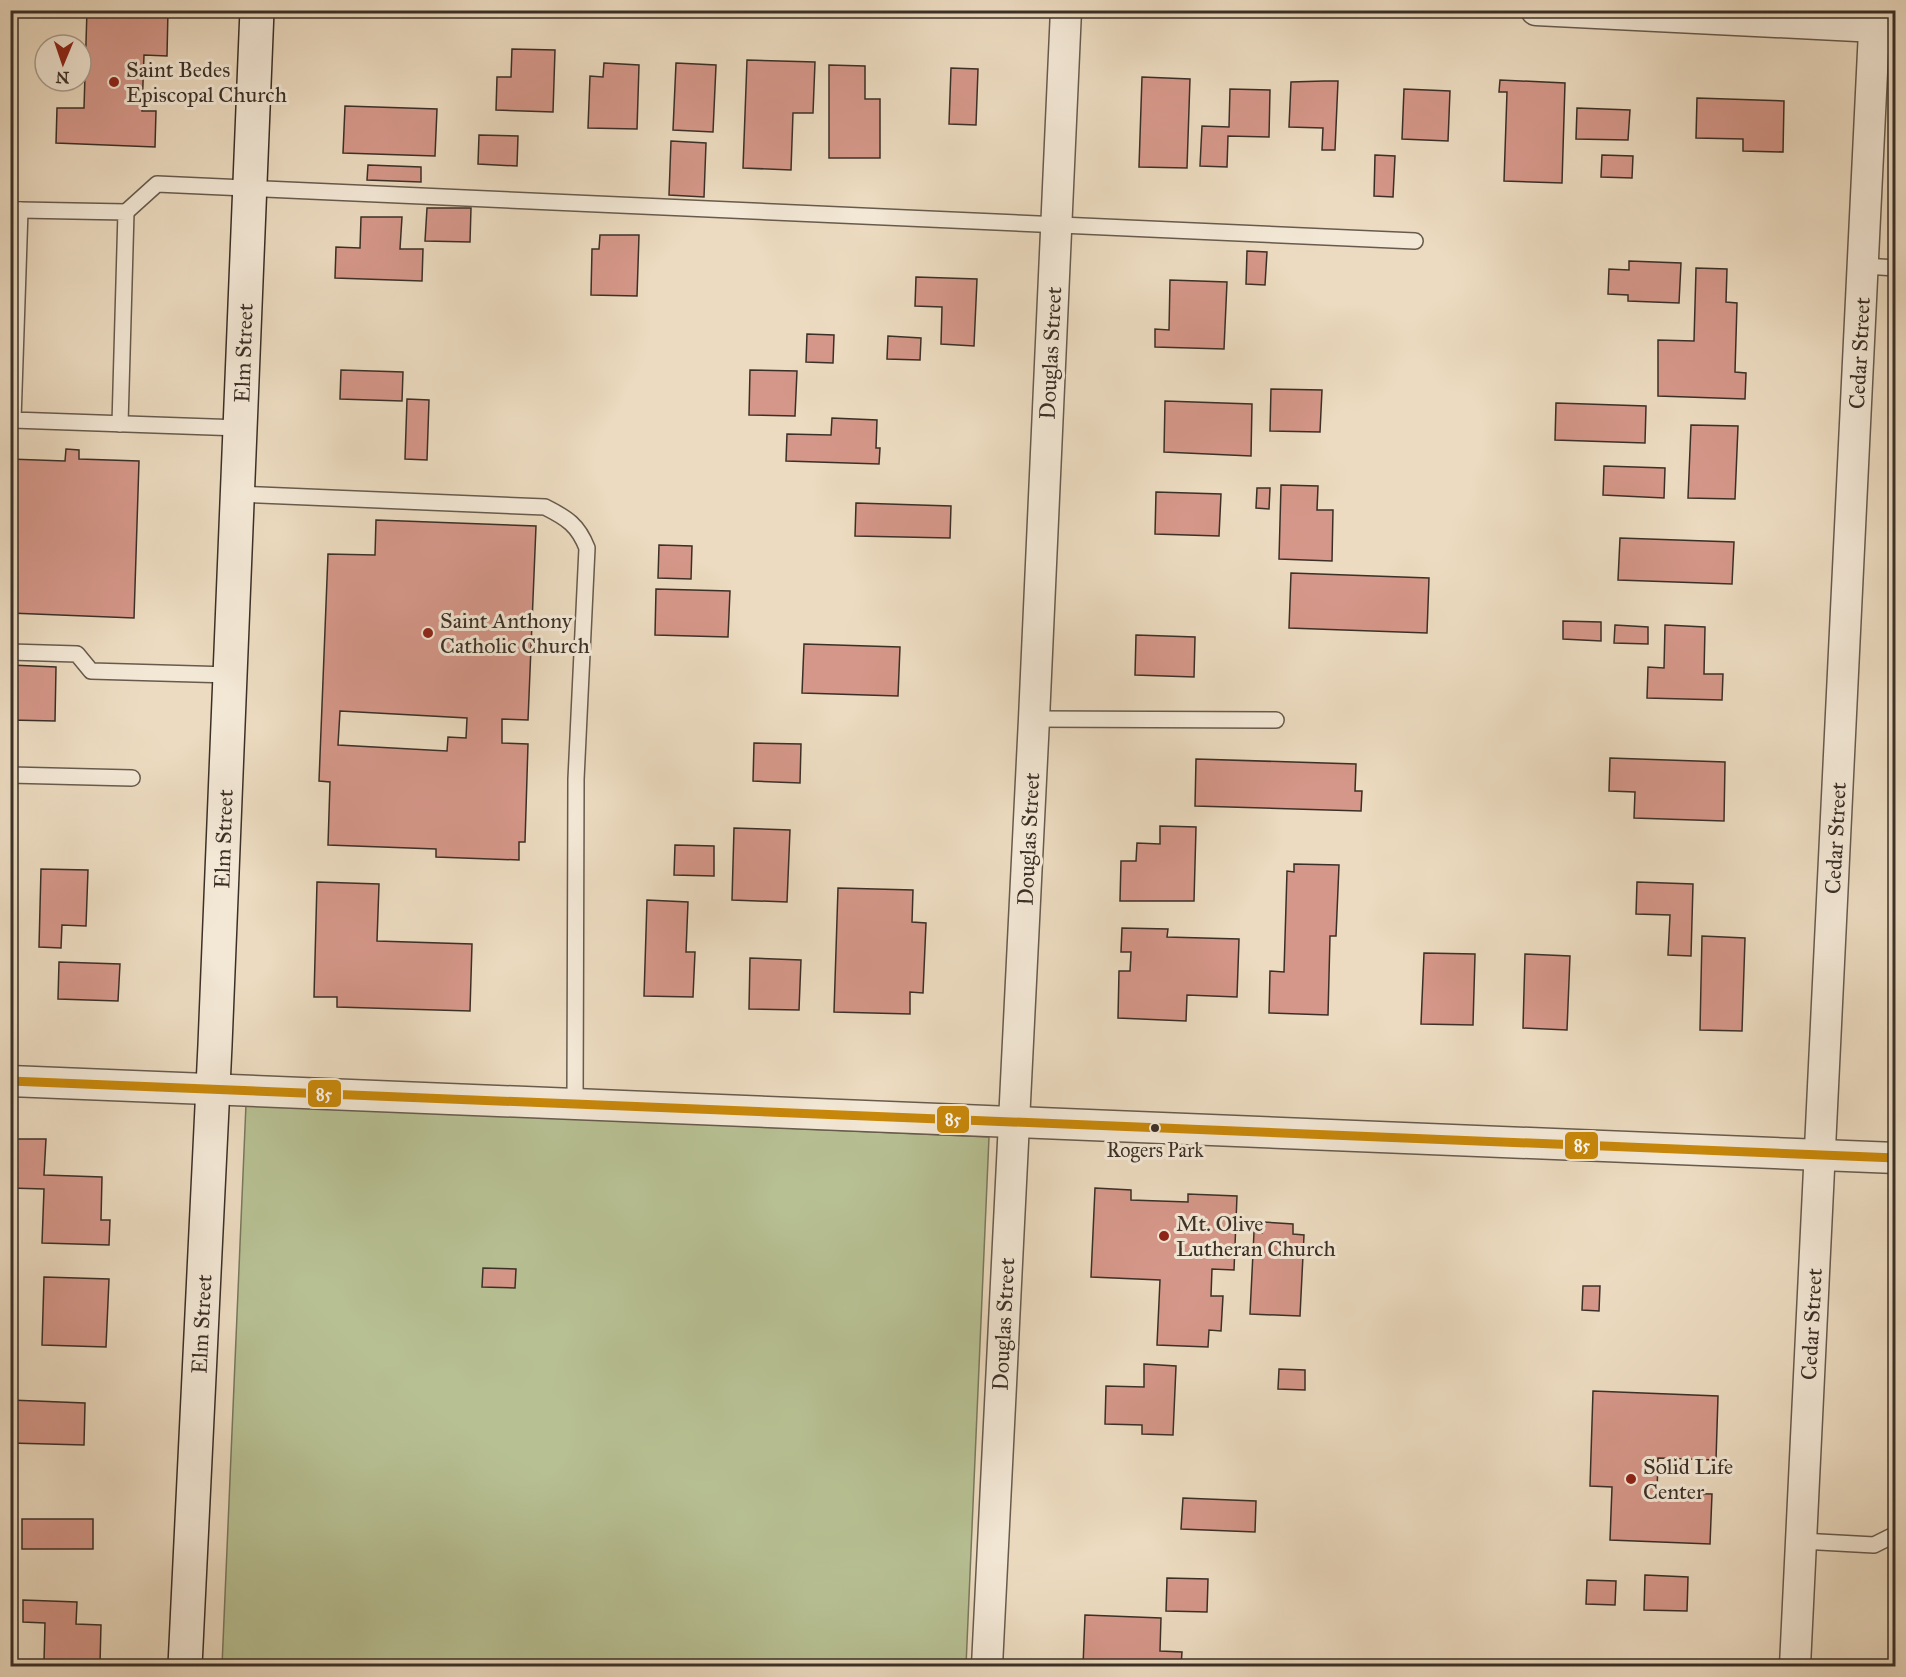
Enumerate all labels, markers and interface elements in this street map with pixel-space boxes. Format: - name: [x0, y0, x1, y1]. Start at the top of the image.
- north arrow: [33, 33, 93, 93]
- place label: Saint Bedes Episcopal Church: [126, 56, 287, 108]
- text: N: [55, 68, 70, 87]
- marker: Saint Bedes Episcopal Church: [107, 75, 121, 89]
- street label: Douglas Street: [1034, 286, 1067, 420]
- street label: Cedar Street: [1843, 296, 1876, 410]
- street label: Elm Street: [228, 303, 259, 403]
- place label: Saint Anthony Catholic Church: [440, 607, 590, 659]
- marker: Saint Anthony Catholic Church: [421, 626, 435, 640]
- street label: Douglas Street: [1012, 772, 1045, 906]
- street label: Cedar Street: [1819, 781, 1852, 895]
- street label: Elm Street: [208, 789, 239, 889]
- line badge: 85: [307, 1079, 342, 1108]
- text: 85: [316, 1085, 333, 1104]
- line badge: 85: [936, 1105, 970, 1134]
- text: 85: [945, 1110, 962, 1129]
- marker: Rogers Park: [1149, 1122, 1161, 1134]
- line badge: 85: [1564, 1131, 1599, 1160]
- text: 85: [1574, 1136, 1591, 1155]
- place label: Rogers Park: [1106, 1138, 1204, 1163]
- place label: Mt. Olive Lutheran Church: [1176, 1210, 1336, 1262]
- marker: Mt. Olive Lutheran Church: [1157, 1229, 1171, 1243]
- street label: Douglas Street: [987, 1257, 1020, 1391]
- street label: Cedar Street: [1795, 1267, 1828, 1381]
- street label: Elm Street: [185, 1273, 218, 1374]
- place label: Solid Life Center: [1643, 1453, 1733, 1505]
- marker: Solid Life Center: [1624, 1472, 1638, 1486]

